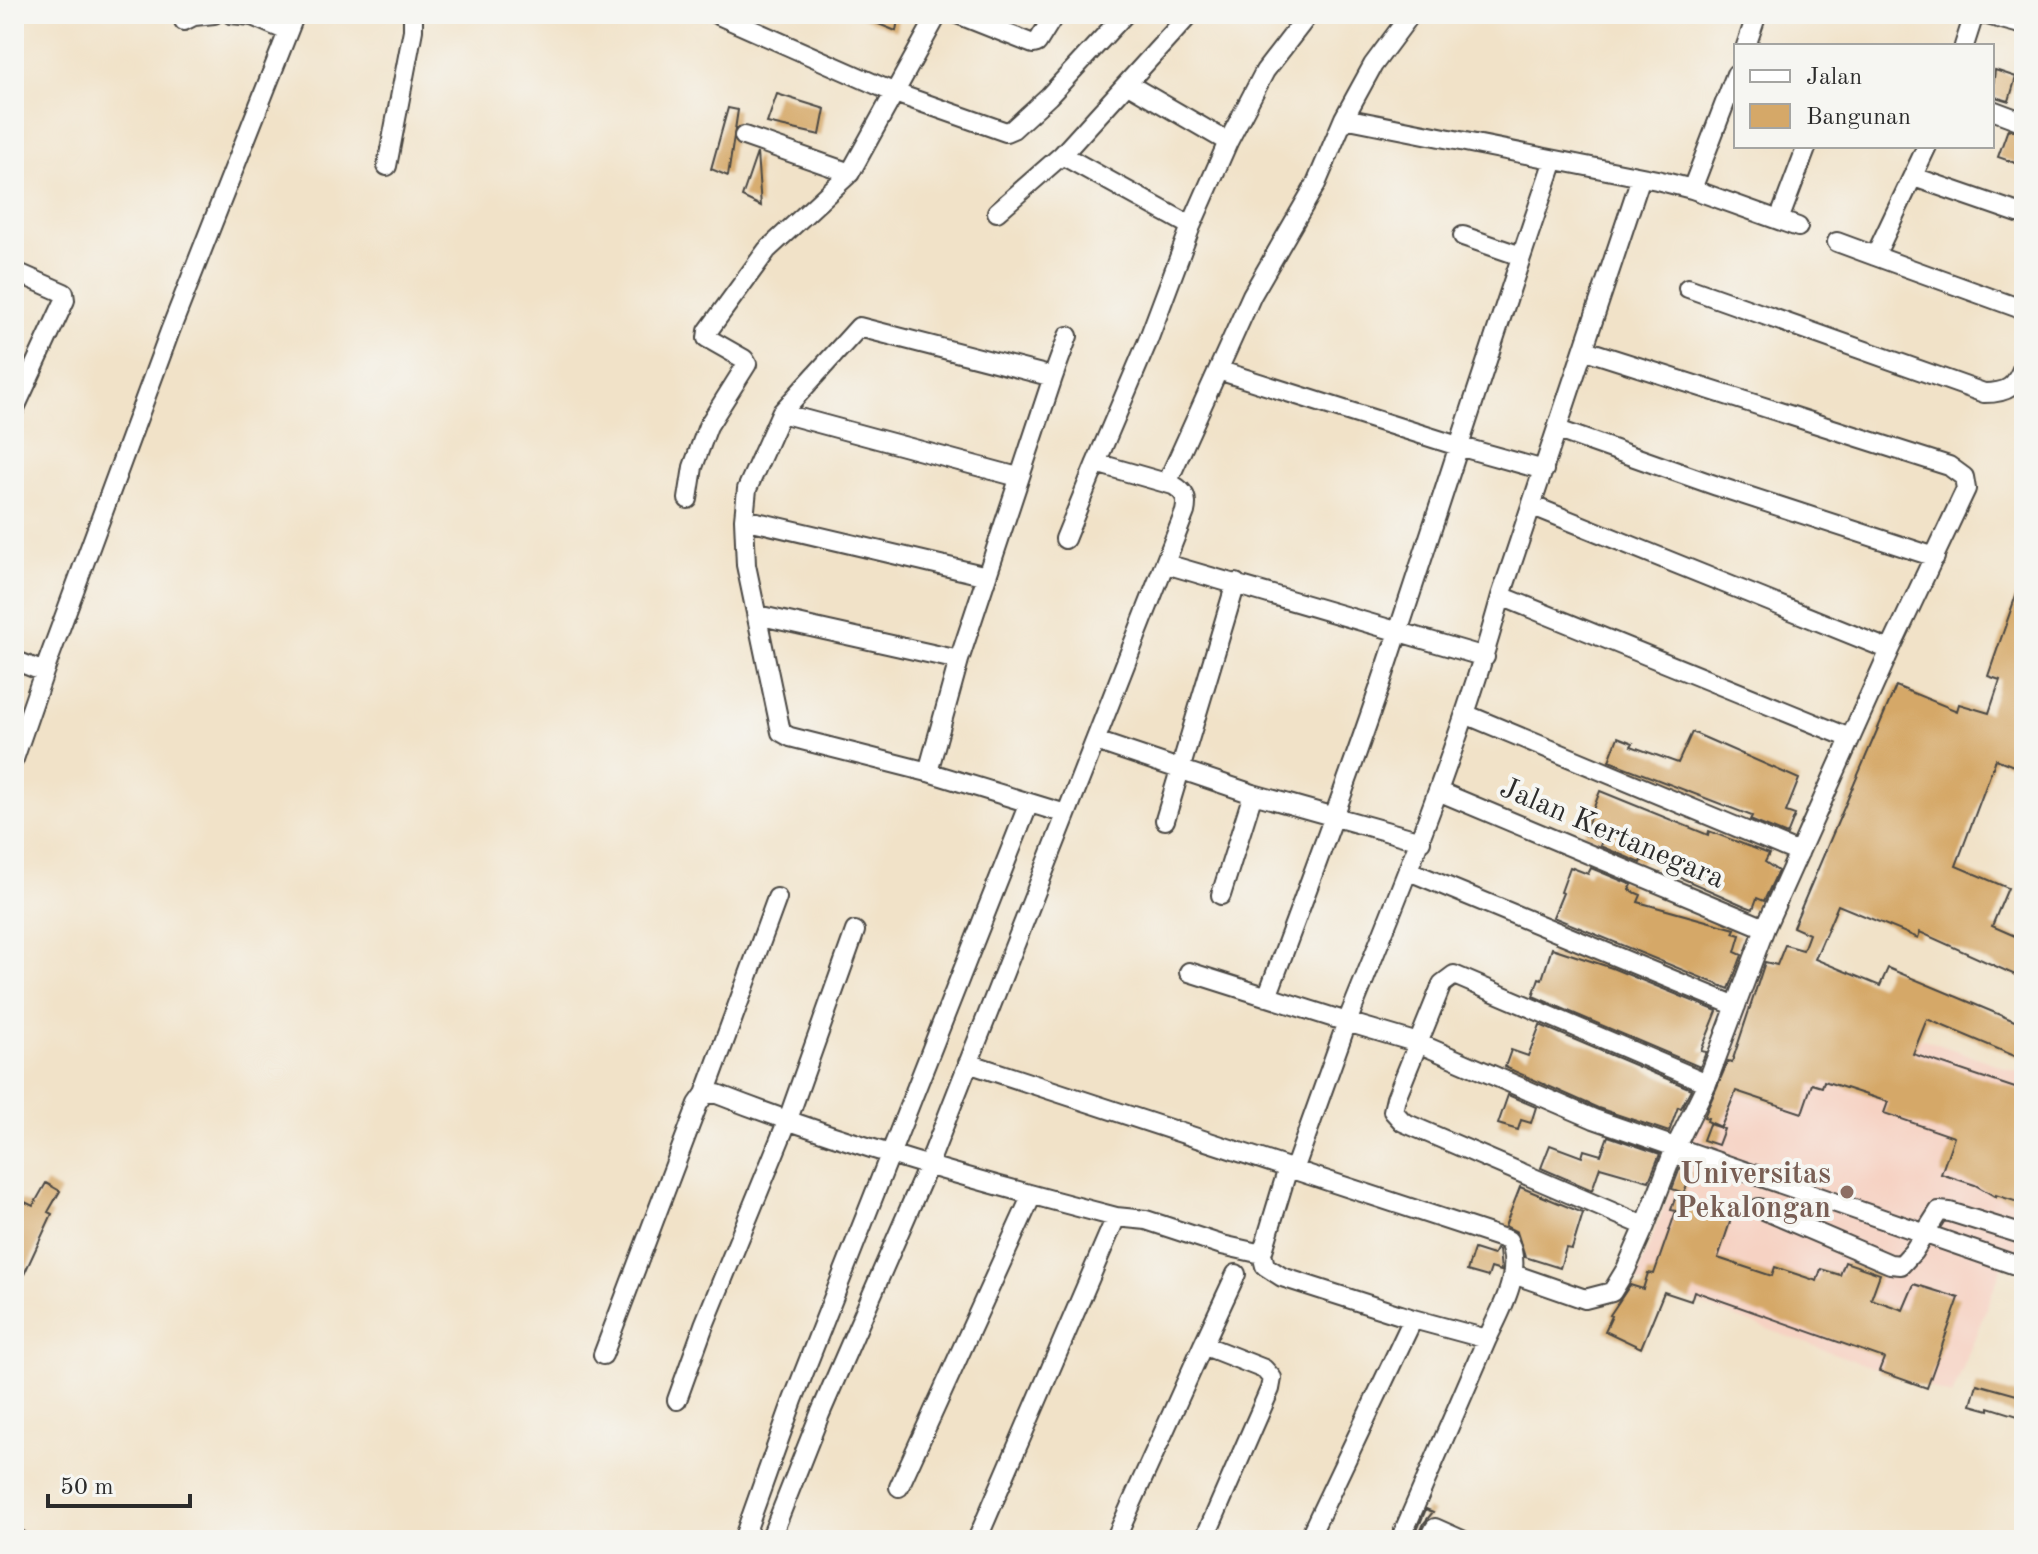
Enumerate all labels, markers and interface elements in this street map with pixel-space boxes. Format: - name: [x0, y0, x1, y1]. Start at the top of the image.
- legend: [1734, 44, 1994, 148]
- text: Jalan: [1806, 66, 1862, 90]
- text: Bangunan: [1806, 106, 1911, 130]
- street label: Jalan Kertanegara: [1495, 773, 1729, 895]
- place label: Universitas Pekalongan: [1676, 1160, 1831, 1224]
- marker: Universitas Pekalongan: [1838, 1183, 1856, 1201]
- scale bar: [48, 1458, 190, 1508]
- text: 50 m: [60, 1476, 114, 1500]

